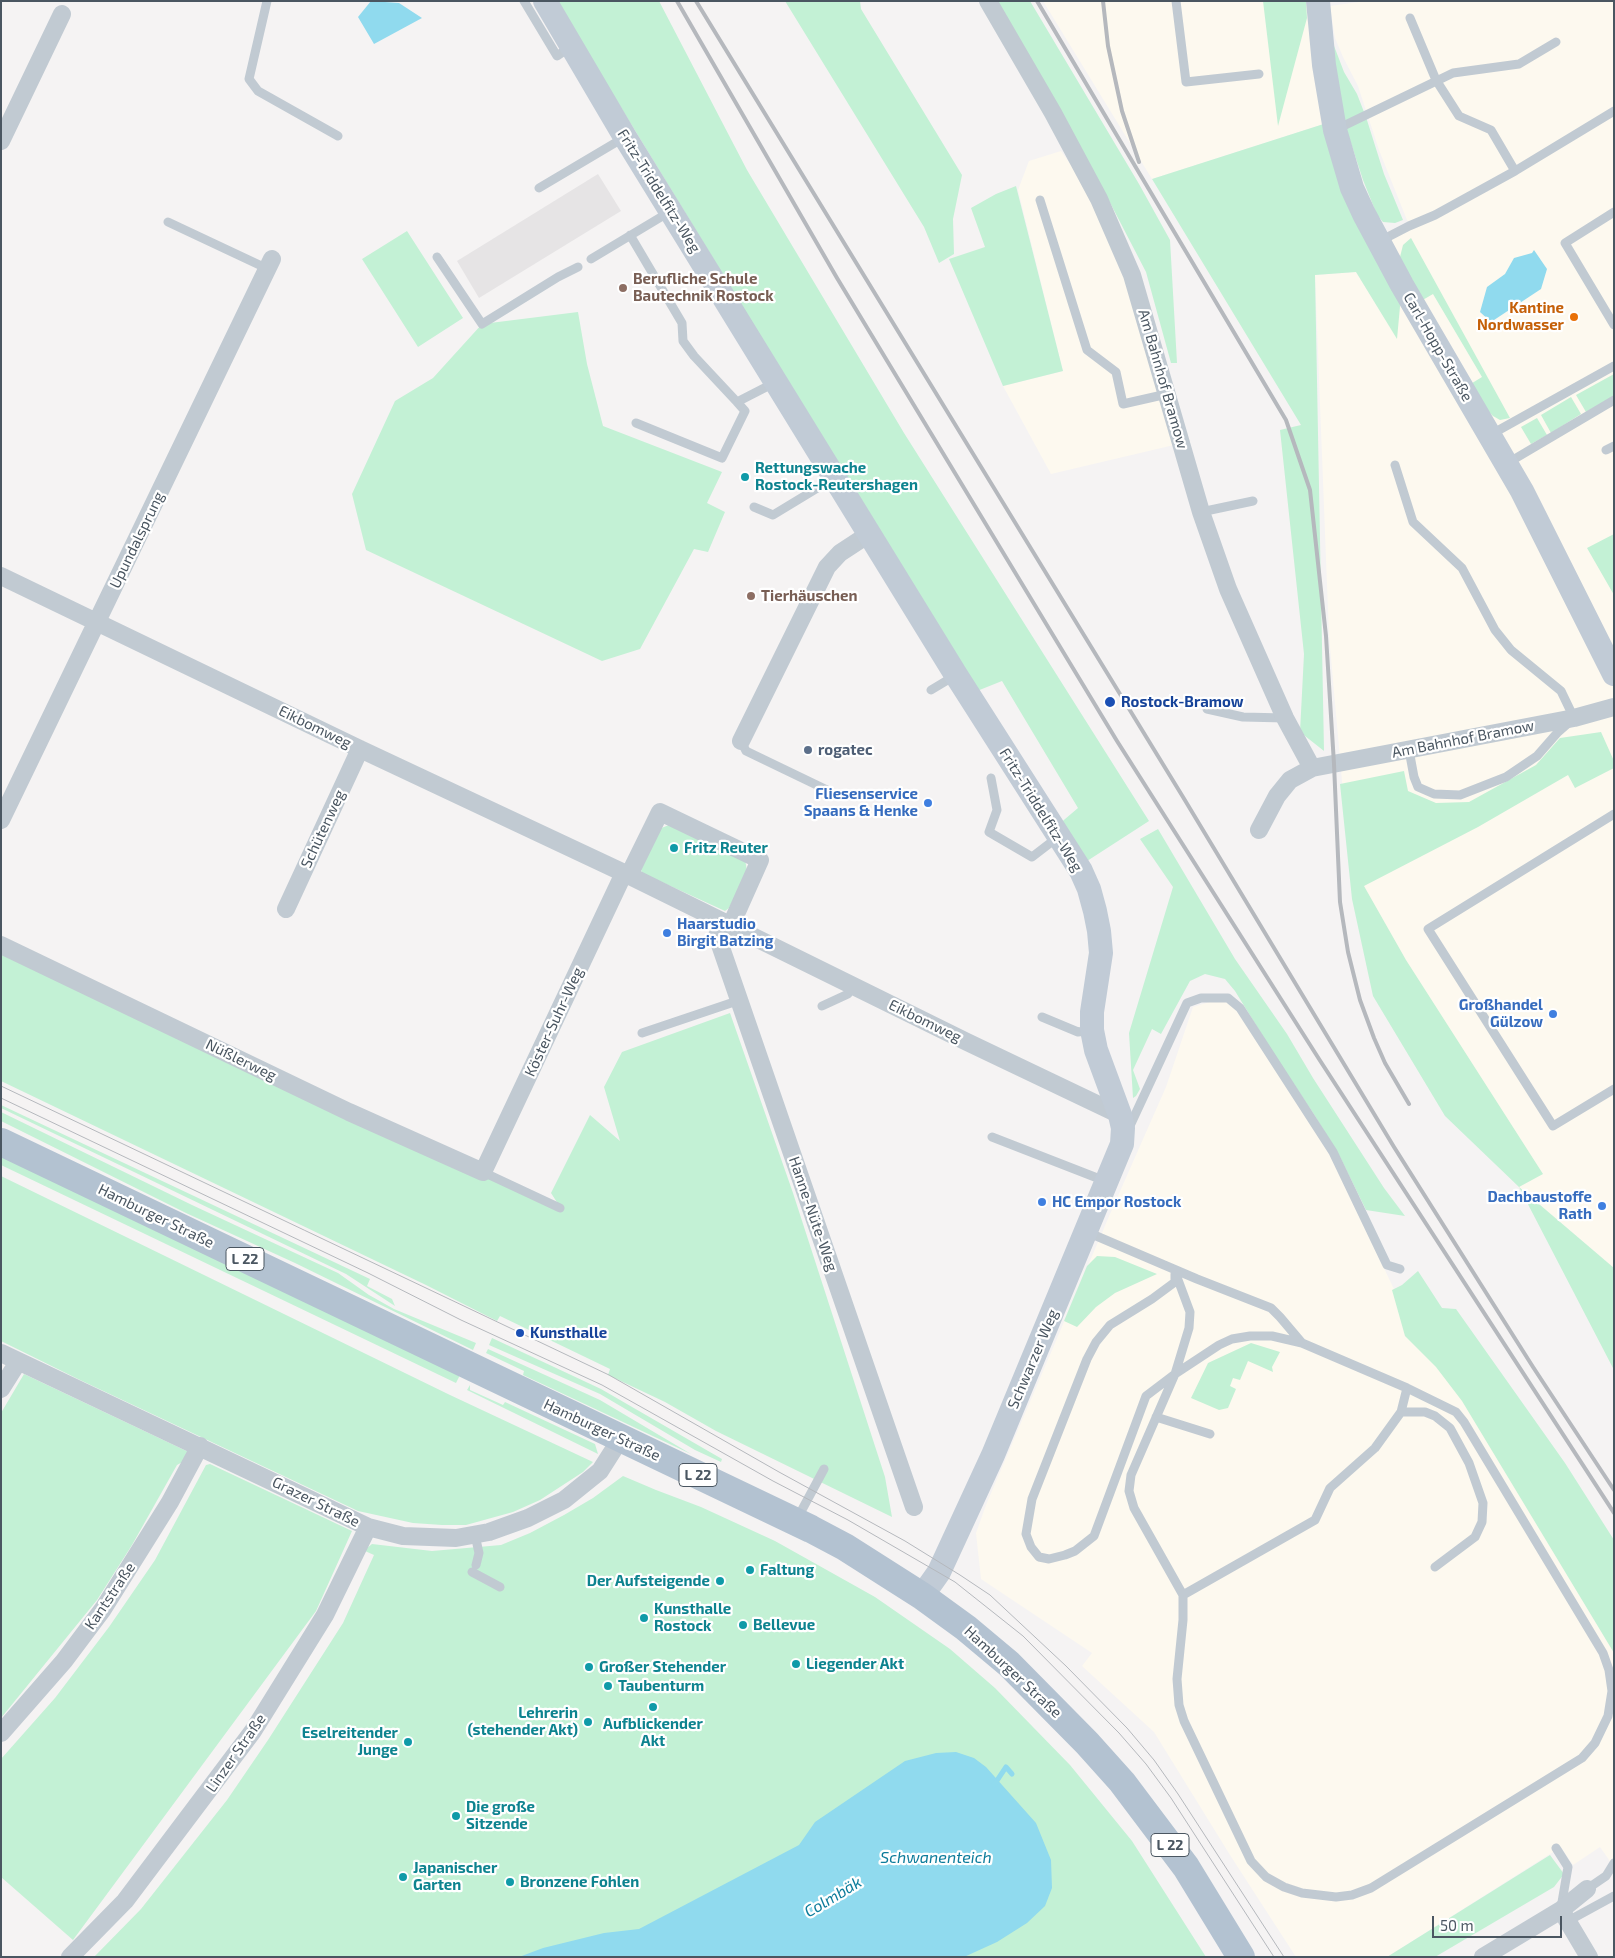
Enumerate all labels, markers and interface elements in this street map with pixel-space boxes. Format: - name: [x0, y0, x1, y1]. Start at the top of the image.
- street label: Fritz-Triddelfitz-Weg: [614, 126, 704, 256]
- place label: Berufliche Schule Bautechnik Rostock: [633, 270, 774, 305]
- marker: Berufliche Schule Bautechnik Rostock: [617, 282, 629, 294]
- street label: Carl-Hopp-Straße: [1400, 289, 1476, 405]
- place label: Kantine Nordwasser: [1477, 299, 1564, 334]
- street label: Am Bahnhof Bramow: [1134, 307, 1192, 451]
- marker: Kantine Nordwasser: [1568, 311, 1580, 323]
- place label: Rettungswache Rostock-Reutershagen: [755, 459, 918, 494]
- marker: Rettungswache Rostock-Reutershagen: [739, 471, 751, 483]
- street label: Upundalsprung: [106, 489, 168, 591]
- place label: Tierhäuschen: [761, 587, 858, 605]
- marker: Tierhäuschen: [745, 590, 757, 602]
- place label: Rostock-Bramow: [1121, 693, 1244, 711]
- marker: Rostock-Bramow: [1103, 695, 1117, 709]
- street label: Eikbomweg: [276, 702, 354, 752]
- street label: Am Bahnhof Bramow: [1390, 716, 1536, 762]
- place label: rogatec: [818, 741, 873, 759]
- marker: rogatec: [802, 744, 814, 756]
- street label: Fritz-Triddelfitz-Weg: [996, 745, 1086, 875]
- place label: Fliesenservice Spaans & Henke: [804, 785, 918, 820]
- street label: Schütenweg: [297, 787, 349, 871]
- marker: Fliesenservice Spaans & Henke: [922, 797, 934, 809]
- place label: Fritz Reuter: [684, 839, 768, 857]
- marker: Fritz Reuter: [668, 842, 680, 854]
- place label: Haarstudio Birgit Batzing: [677, 915, 773, 950]
- marker: Haarstudio Birgit Batzing: [661, 927, 673, 939]
- street label: Köster-Suhr-Weg: [521, 965, 587, 1079]
- street label: Eikbomweg: [886, 996, 964, 1046]
- place label: Großhandel Gülzow: [1459, 996, 1543, 1031]
- marker: Großhandel Gülzow: [1547, 1008, 1559, 1020]
- street label: Nüßlerweg: [203, 1035, 279, 1085]
- street label: Hanne-Nüte-Weg: [785, 1154, 841, 1274]
- street label: Hamburger Straße: [95, 1180, 217, 1252]
- place label: Dachbaustoffe Rath: [1488, 1188, 1592, 1223]
- place label: HC Empor Rostock: [1052, 1193, 1181, 1211]
- marker: HC Empor Rostock: [1036, 1196, 1048, 1208]
- marker: Dachbaustoffe Rath: [1596, 1200, 1608, 1212]
- road number: L 22: [226, 1248, 264, 1270]
- street label: Schwarzer Weg: [1004, 1306, 1062, 1412]
- place label: Kunsthalle: [530, 1324, 607, 1342]
- marker: Kunsthalle: [514, 1327, 526, 1339]
- street label: Hamburger Straße: [541, 1395, 663, 1465]
- road number: L 22: [679, 1464, 717, 1486]
- street label: Grazer Straße: [269, 1473, 363, 1531]
- street label: Kantstraße: [81, 1559, 139, 1633]
- place label: Faltung: [760, 1561, 814, 1579]
- marker: Faltung: [744, 1564, 756, 1576]
- place label: Der Aufsteigende: [587, 1572, 710, 1590]
- marker: Der Aufsteigende: [714, 1575, 726, 1587]
- place label: Kunsthalle Rostock: [654, 1600, 731, 1635]
- marker: Kunsthalle Rostock: [638, 1612, 650, 1624]
- place label: Bellevue: [753, 1616, 815, 1634]
- marker: Bellevue: [737, 1619, 749, 1631]
- street label: Hamburger Straße: [961, 1622, 1065, 1722]
- place label: Liegender Akt: [806, 1655, 904, 1673]
- place label: Großer Stehender: [599, 1658, 726, 1676]
- marker: Liegender Akt: [790, 1658, 802, 1670]
- marker: Großer Stehender: [583, 1661, 595, 1673]
- place label: Taubenturm: [618, 1677, 704, 1695]
- marker: Taubenturm: [602, 1680, 614, 1692]
- marker: Aufblickender Akt: [647, 1701, 659, 1713]
- place label: Lehrerin (stehender Akt): [468, 1704, 578, 1739]
- street label: Linzer Straße: [202, 1710, 270, 1796]
- place label: Aufblickender Akt: [603, 1715, 703, 1750]
- marker: Lehrerin (stehender Akt): [582, 1716, 594, 1728]
- place label: Eselreitender Junge: [302, 1724, 398, 1759]
- marker: Eselreitender Junge: [402, 1736, 414, 1748]
- place label: Die große Sitzende: [466, 1798, 535, 1833]
- marker: Die große Sitzende: [450, 1810, 462, 1822]
- road number: L 22: [1151, 1834, 1189, 1856]
- water label: Schwanenteich: [880, 1848, 992, 1868]
- place label: Japanischer Garten: [413, 1859, 497, 1894]
- marker: Japanischer Garten: [397, 1871, 409, 1883]
- water label: Colmbäk: [801, 1872, 865, 1922]
- place label: Bronzene Fohlen: [520, 1873, 639, 1891]
- marker: Bronzene Fohlen: [504, 1876, 516, 1888]
- scale bar: [1435, 1906, 1565, 1938]
- text: 50 m: [1440, 1916, 1474, 1934]

